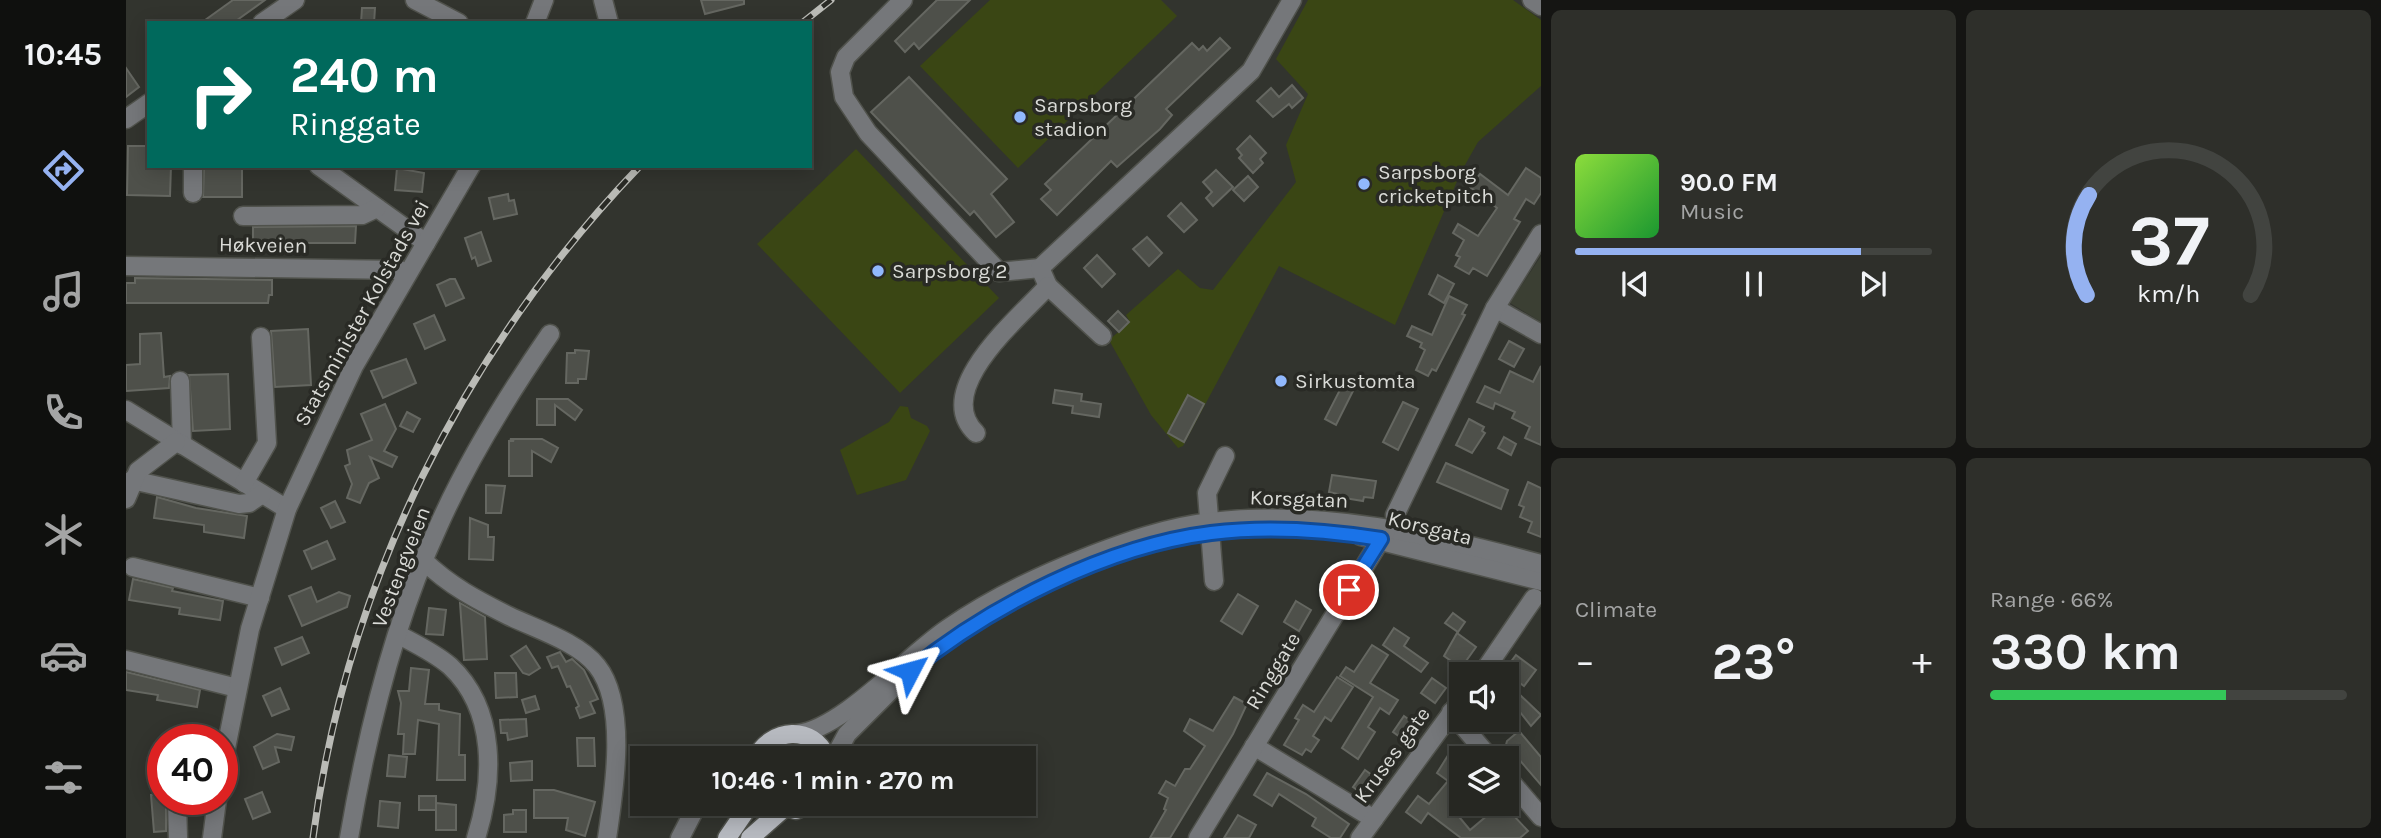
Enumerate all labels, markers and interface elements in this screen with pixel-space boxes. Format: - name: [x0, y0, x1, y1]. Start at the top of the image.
- text: 10:45: [24, 36, 102, 73]
- text: 240 m: [290, 47, 439, 104]
- icon: right: [175, 49, 266, 140]
- place label: Sarpsborg stadion: [1034, 93, 1132, 141]
- text: Ringgate: [290, 106, 421, 143]
- marker: Sarpsborg stadion: [1012, 109, 1028, 125]
- icon: directions: [39, 146, 88, 195]
- place label: Sarpsborg cricketpitch: [1378, 160, 1494, 208]
- text: 90.0 FM: [1680, 167, 1778, 198]
- marker: Sarpsborg cricketpitch: [1356, 176, 1372, 192]
- street label: Statsminister Kolstads vei: [290, 196, 434, 430]
- text: Music: [1680, 198, 1744, 225]
- text: 37: [2128, 198, 2209, 283]
- street label: Høkveien: [219, 232, 307, 258]
- place label: Sarpsborg 2: [892, 259, 1007, 283]
- marker: Sarpsborg 2: [870, 263, 886, 279]
- icon: previous: [1616, 265, 1654, 303]
- icon: pause: [1735, 265, 1773, 303]
- icon: next: [1854, 265, 1892, 303]
- icon: music: [39, 267, 88, 316]
- text: km/h: [2137, 279, 2200, 308]
- place label: Sirkustomta: [1295, 369, 1416, 393]
- marker: Sirkustomta: [1273, 373, 1289, 389]
- icon: phone: [39, 388, 88, 437]
- street label: Korsgatan: [1249, 485, 1349, 513]
- street label: Vestengveien: [367, 503, 435, 631]
- street label: Korsgata: [1386, 506, 1474, 550]
- icon: climate: [39, 510, 88, 559]
- pin: [1319, 560, 1379, 620]
- icon: arrive: [1330, 571, 1368, 609]
- text: Range · 66%: [1990, 586, 2113, 613]
- text: Climate: [1575, 596, 1657, 623]
- text: 330 km: [1990, 621, 2181, 682]
- street label: Ringgate: [1241, 628, 1305, 714]
- icon: car: [39, 631, 88, 680]
- text: 23°: [1711, 631, 1796, 692]
- position arrow: [873, 634, 947, 708]
- text: −: [1575, 639, 1595, 684]
- text: +: [1912, 639, 1932, 684]
- map controls: [1449, 662, 1519, 816]
- button: sound: [1449, 662, 1519, 732]
- street label: Kruses gate: [1349, 702, 1435, 808]
- speed limit sign: 40: [147, 724, 238, 815]
- button: layers: [1449, 746, 1519, 816]
- icon: filters: [39, 753, 88, 802]
- text: 10:46 · 1 min · 270 m: [711, 765, 955, 796]

